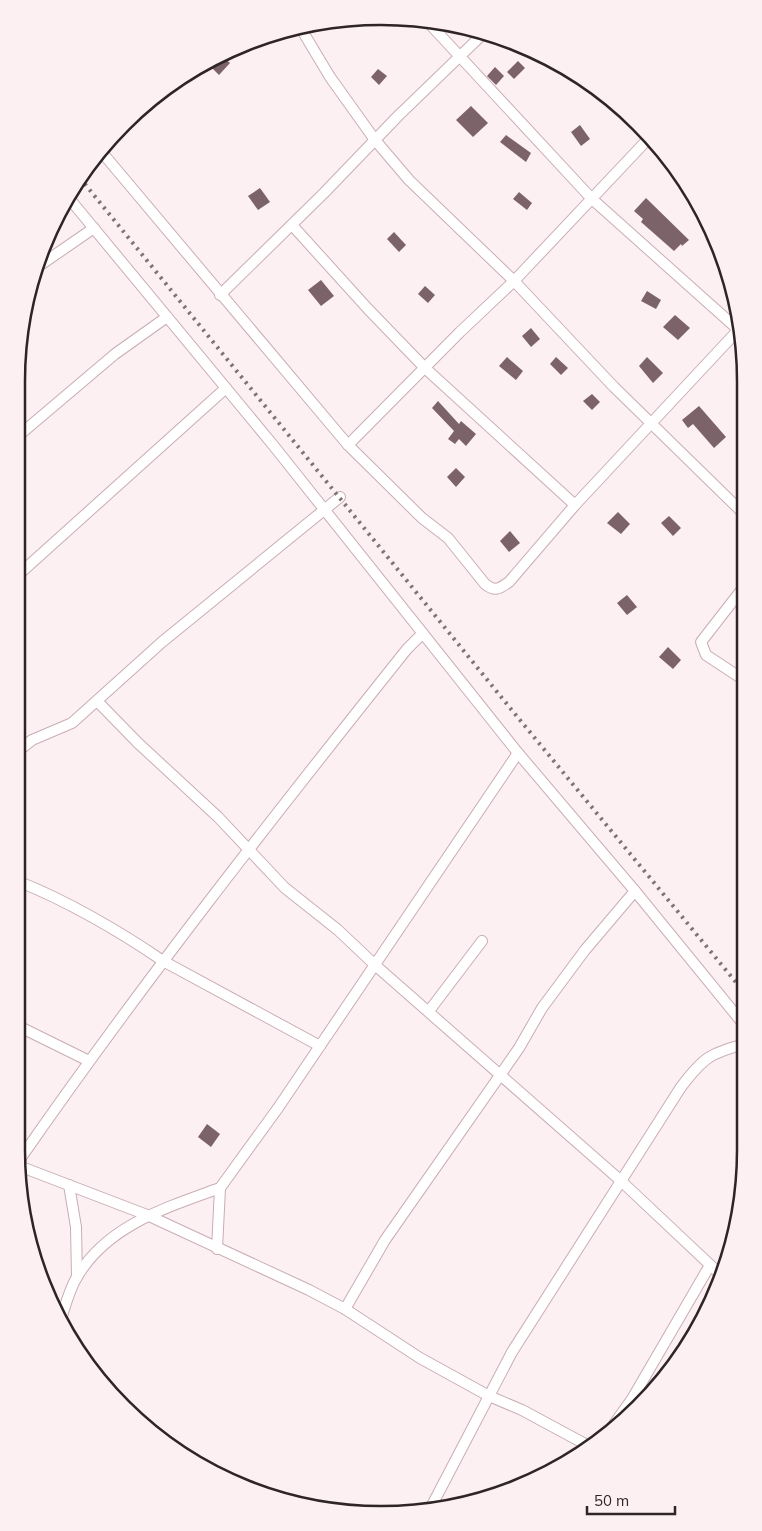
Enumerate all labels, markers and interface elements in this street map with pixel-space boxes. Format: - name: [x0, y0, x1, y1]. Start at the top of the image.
- scale bar: [587, 1484, 674, 1516]
- text: 50 m: [594, 1491, 629, 1510]

